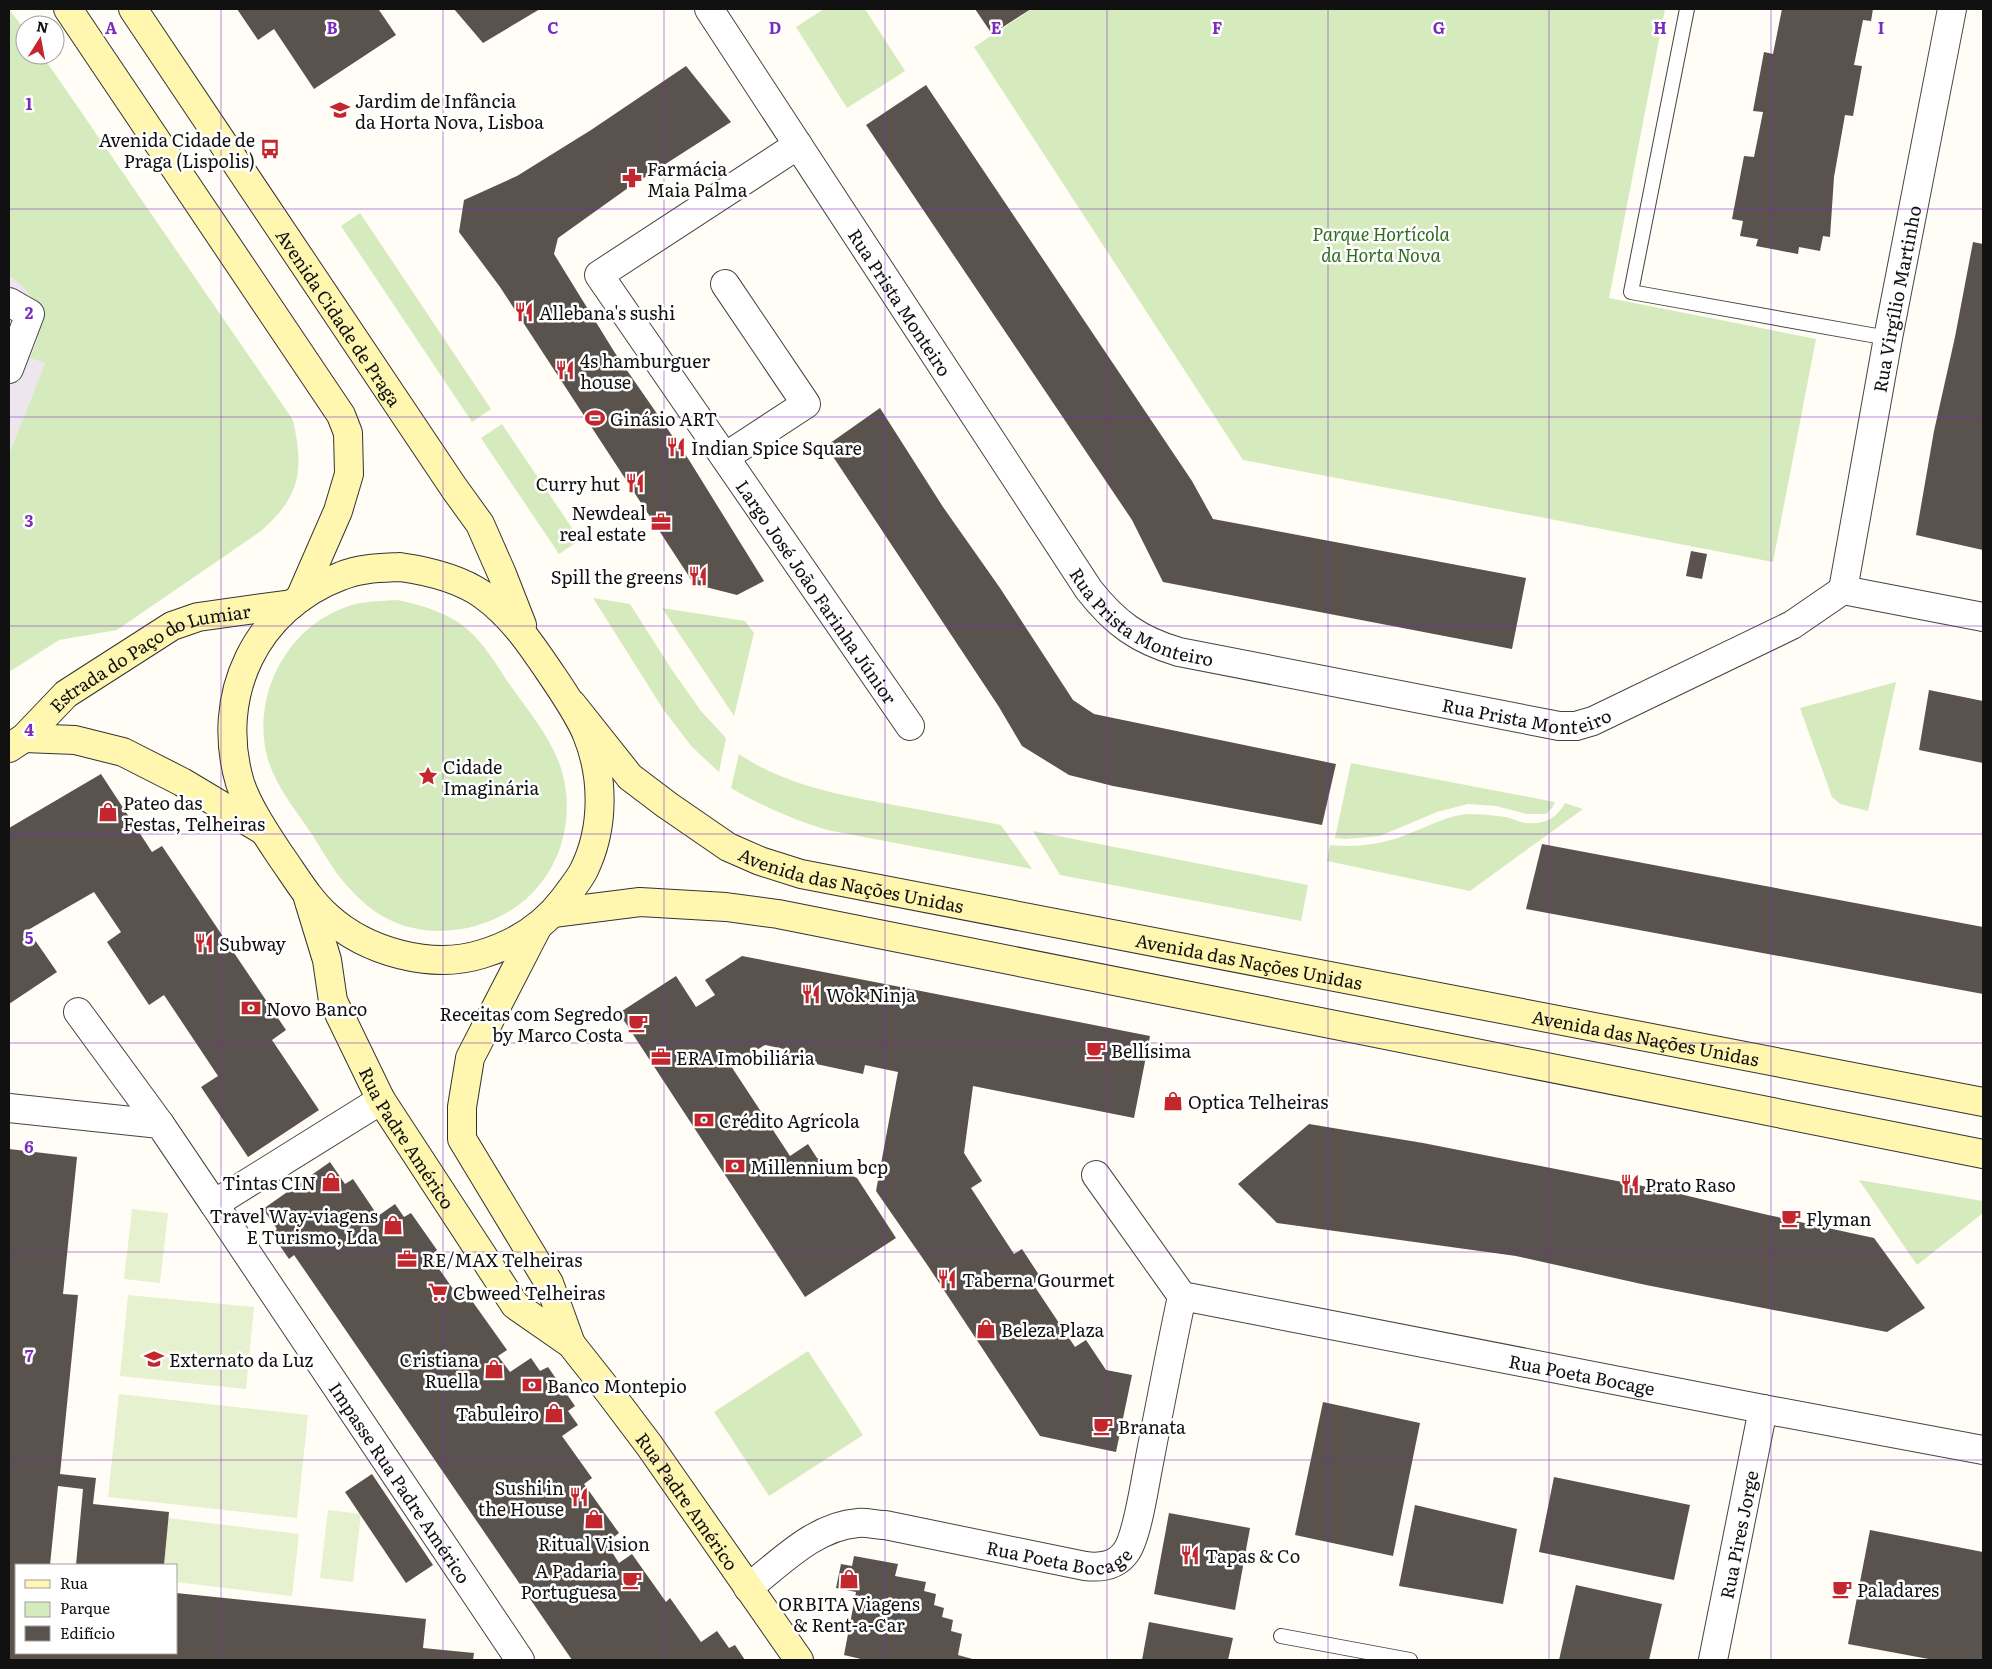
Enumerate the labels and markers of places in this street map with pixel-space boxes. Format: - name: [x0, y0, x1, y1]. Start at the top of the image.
- place label: Jardim de Infância da Horta Nova, Lisboa: [355, 87, 544, 135]
- school or university icon: Jardim de Infância da Horta Nova, Lisboa: [329, 99, 351, 121]
- place label: Avenida Cidade de Praga (Lispolis): [99, 126, 255, 174]
- bus stop icon: Avenida Cidade de Praga (Lispolis): [259, 138, 281, 160]
- place label: Farmácia Maia Palma: [647, 155, 748, 203]
- pharmacy icon: Farmácia Maia Palma: [621, 167, 643, 189]
- place label: Allebana's sushi: [539, 299, 675, 326]
- restaurant icon: Allebana's sushi: [513, 301, 535, 323]
- place label: 4s hamburguer house: [580, 347, 710, 395]
- restaurant icon: 4s hamburguer house: [554, 359, 576, 381]
- place label: Ginásio ART: [610, 405, 717, 432]
- sports icon: Ginásio ART: [584, 407, 606, 429]
- place label: Indian Spice Square: [691, 434, 862, 461]
- restaurant icon: Indian Spice Square: [665, 436, 687, 458]
- place label: Curry hut: [536, 470, 621, 497]
- restaurant icon: Curry hut: [624, 472, 646, 494]
- place label: Newdeal real estate: [559, 499, 646, 547]
- office icon: Newdeal real estate: [650, 511, 672, 533]
- place label: Spill the greens: [551, 563, 683, 590]
- restaurant icon: Spill the greens: [687, 565, 709, 587]
- place label: Cidade Imaginária: [443, 753, 540, 801]
- place icon: Cidade Imaginária: [417, 765, 439, 787]
- place label: Pateo das Festas, Telheiras: [123, 789, 265, 837]
- shop icon: Pateo das Festas, Telheiras: [97, 801, 119, 823]
- place label: Subway: [219, 930, 286, 957]
- restaurant icon: Subway: [193, 932, 215, 954]
- place label: Wok Ninja: [826, 981, 916, 1008]
- restaurant icon: Wok Ninja: [800, 983, 822, 1005]
- place label: Novo Banco: [266, 995, 367, 1022]
- bank icon: Novo Banco: [240, 997, 262, 1019]
- place label: Receitas com Segredo by Marco Costa: [440, 1000, 623, 1048]
- cafe icon: Receitas com Segredo by Marco Costa: [627, 1012, 649, 1034]
- place label: Bellísima: [1111, 1037, 1192, 1064]
- cafe icon: Bellísima: [1085, 1039, 1107, 1061]
- place label: ERA Imobiliária: [676, 1044, 815, 1071]
- office icon: ERA Imobiliária: [650, 1046, 672, 1068]
- place label: Optica Telheiras: [1188, 1088, 1329, 1115]
- shop icon: Optica Telheiras: [1162, 1090, 1184, 1112]
- place label: Crédito Agrícola: [719, 1107, 860, 1134]
- bank icon: Crédito Agrícola: [693, 1109, 715, 1131]
- place label: Millennium bcp: [750, 1153, 888, 1180]
- bank icon: Millennium bcp: [724, 1155, 746, 1177]
- place label: Tintas CIN: [222, 1169, 316, 1196]
- shop icon: Tintas CIN: [320, 1171, 342, 1193]
- place label: Prato Raso: [1645, 1171, 1736, 1198]
- restaurant icon: Prato Raso: [1619, 1173, 1641, 1195]
- place label: Travel Way-viagens E Turismo, Lda: [210, 1202, 378, 1250]
- place label: Flyman: [1806, 1205, 1871, 1232]
- cafe icon: Flyman: [1780, 1207, 1802, 1229]
- shop icon: Travel Way-viagens E Turismo, Lda: [382, 1214, 404, 1236]
- place label: RE/MAX Telheiras: [422, 1246, 582, 1273]
- office icon: RE/MAX Telheiras: [396, 1248, 418, 1270]
- place label: Taberna Gourmet: [962, 1266, 1115, 1293]
- restaurant icon: Taberna Gourmet: [936, 1268, 958, 1290]
- place label: Cbweed Telheiras: [453, 1279, 605, 1306]
- supermarket icon: Cbweed Telheiras: [427, 1281, 449, 1303]
- place label: Beleza Plaza: [1001, 1316, 1104, 1343]
- shop icon: Beleza Plaza: [975, 1318, 997, 1340]
- place label: Externato da Luz: [169, 1346, 314, 1373]
- place label: Cristiana Ruella: [400, 1346, 479, 1394]
- school or university icon: Externato da Luz: [143, 1348, 165, 1370]
- shop icon: Cristiana Ruella: [483, 1358, 505, 1380]
- place label: Banco Montepio: [547, 1372, 687, 1399]
- bank icon: Banco Montepio: [521, 1374, 543, 1396]
- place label: Tabuleiro: [455, 1400, 539, 1427]
- shop icon: Tabuleiro: [543, 1402, 565, 1424]
- place label: Branata: [1118, 1413, 1186, 1440]
- cafe icon: Branata: [1092, 1415, 1114, 1437]
- place label: Sushi in the House: [478, 1474, 564, 1522]
- restaurant icon: Sushi in the House: [568, 1486, 590, 1508]
- shop icon: Ritual Vision: [583, 1508, 605, 1530]
- place label: Ritual Vision: [538, 1530, 650, 1557]
- place label: Tapas & Co: [1205, 1542, 1300, 1569]
- restaurant icon: Tapas & Co: [1179, 1544, 1201, 1566]
- place label: A Padaria Portuguesa: [520, 1557, 617, 1605]
- shop icon: ORBITA Viagens & Rent-a-Car: [838, 1568, 860, 1590]
- cafe icon: A Padaria Portuguesa: [621, 1569, 643, 1591]
- place label: Paladares: [1857, 1576, 1939, 1603]
- cafe icon: Paladares: [1831, 1578, 1853, 1600]
- place label: ORBITA Viagens & Rent-a-Car: [778, 1590, 920, 1638]

